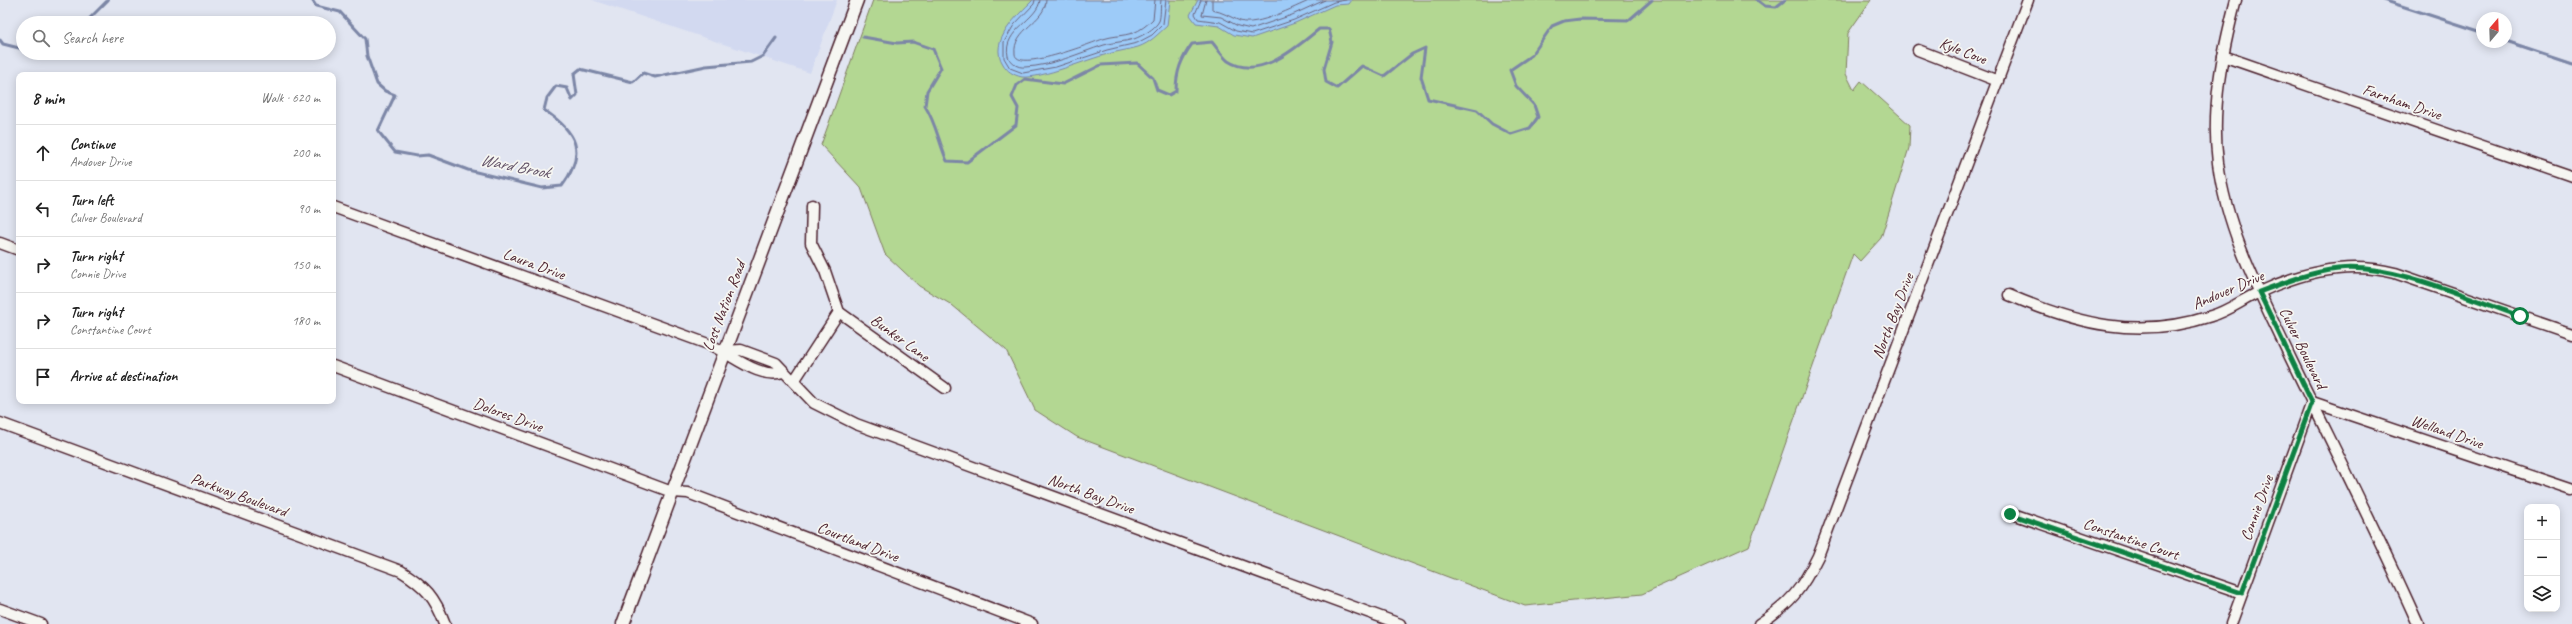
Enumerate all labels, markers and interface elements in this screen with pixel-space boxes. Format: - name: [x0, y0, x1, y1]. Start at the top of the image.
- north arrow: [2476, 12, 2512, 48]
- search box: [16, 16, 336, 60]
- icon: search: [30, 27, 52, 49]
- text: Search here: [62, 29, 123, 48]
- street label: Kyle Cove: [1937, 33, 1991, 70]
- street label: Farnham Drive: [2360, 79, 2446, 125]
- text: 8 min: [32, 88, 65, 109]
- text: Walk · 620 m: [261, 90, 320, 106]
- text: Continue: [70, 135, 115, 154]
- icon: ahead: [32, 142, 54, 164]
- text: 200 m: [292, 145, 320, 161]
- water label: Ward Brook: [479, 149, 554, 183]
- text: Andover Drive: [70, 154, 131, 170]
- text: Turn left: [70, 191, 113, 210]
- icon: left: [32, 198, 54, 220]
- text: 90 m: [298, 201, 320, 217]
- text: Culver Boulevard: [70, 210, 142, 226]
- street label: Laura Drive: [500, 244, 569, 285]
- text: Turn right: [70, 247, 123, 266]
- icon: right: [32, 254, 54, 276]
- street label: Lost Nation Road: [698, 256, 751, 354]
- text: 150 m: [292, 257, 320, 273]
- street label: Andover Drive: [2189, 265, 2268, 314]
- text: Connie Drive: [70, 266, 126, 282]
- street label: North Bay Drive: [1868, 269, 1919, 362]
- text: Turn right: [70, 303, 123, 322]
- street label: Culver Boulevard: [2275, 304, 2332, 394]
- route start: [2511, 307, 2529, 325]
- icon: right: [32, 310, 54, 332]
- street label: Bunker Lane: [867, 310, 935, 367]
- text: 180 m: [292, 313, 320, 329]
- text: Constantine Court: [70, 322, 151, 338]
- icon: arrive: [32, 366, 54, 388]
- text: Arrive at destination: [70, 367, 177, 386]
- street label: Dolores Drive: [471, 393, 547, 437]
- street label: Welland Drive: [2408, 410, 2487, 454]
- street label: Parkway Boulevard: [188, 468, 292, 523]
- street label: North Bay Drive: [1045, 469, 1138, 519]
- street label: Connie Drive: [2236, 471, 2279, 544]
- map controls: [2524, 504, 2560, 612]
- button: +: [2524, 504, 2560, 540]
- route end: [2001, 505, 2019, 523]
- street label: Constantine Court: [2081, 513, 2183, 565]
- street label: Courtland Drive: [815, 517, 903, 567]
- button: −: [2524, 540, 2560, 576]
- button: layers: [2524, 576, 2560, 612]

